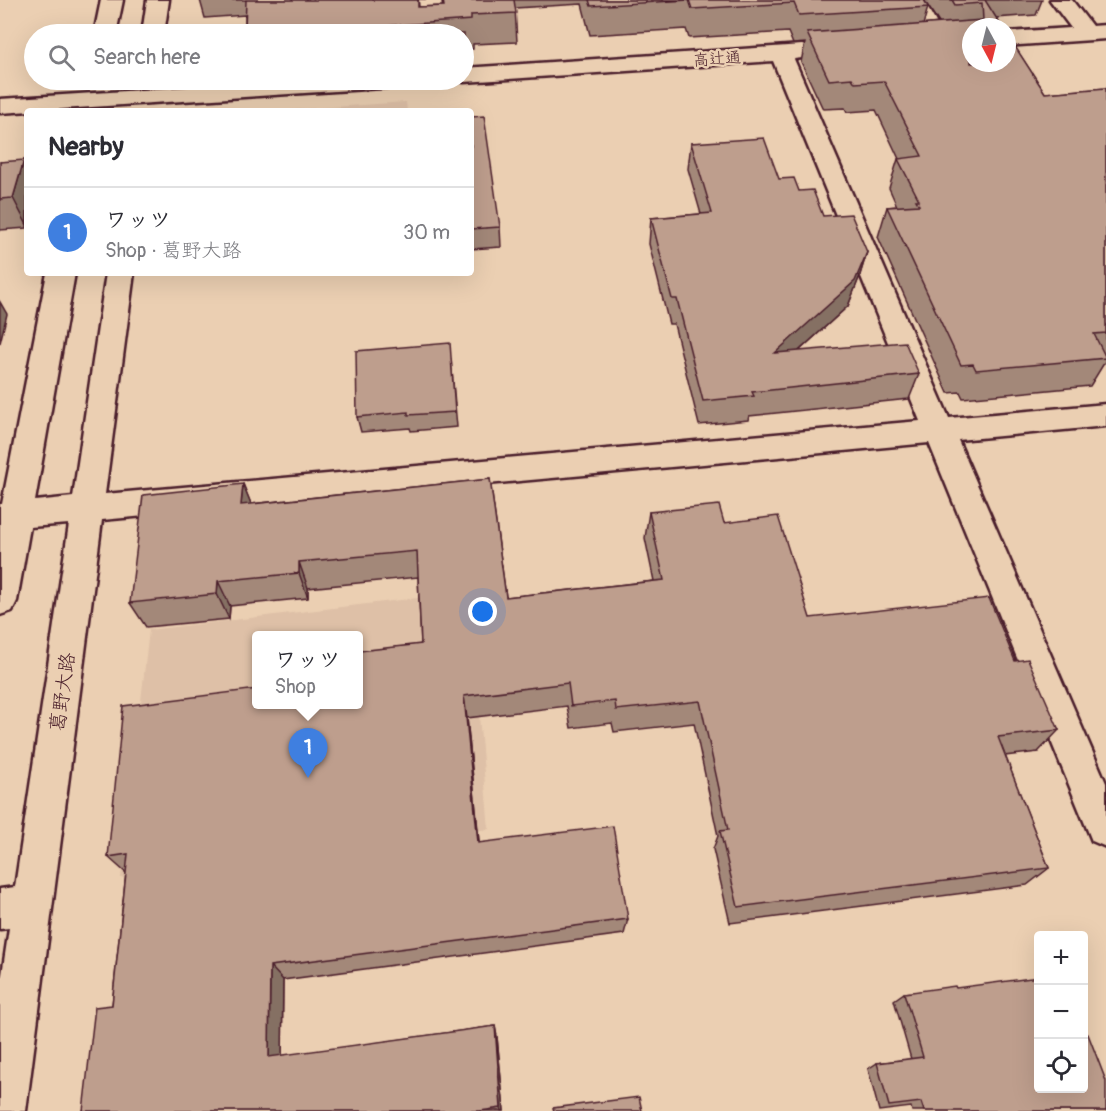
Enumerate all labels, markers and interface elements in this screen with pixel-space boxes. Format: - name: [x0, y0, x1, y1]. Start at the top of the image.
- north arrow: [962, 18, 1016, 72]
- search box: [24, 24, 474, 90]
- icon: search: [45, 41, 78, 74]
- text: Search here: [93, 43, 200, 71]
- street label: 高辻通: [692, 47, 742, 71]
- text: Nearby: [48, 131, 124, 163]
- text: ワッツ: [105, 206, 171, 234]
- text: 1: [64, 220, 71, 245]
- text: 30 m: [403, 220, 450, 245]
- text: Shop · 葛野大路: [105, 238, 242, 263]
- your location: [468, 597, 497, 626]
- popup: [252, 631, 363, 709]
- text: ワッツ: [274, 646, 341, 674]
- street label: 葛野大路: [45, 651, 80, 733]
- text: Shop: [274, 674, 316, 699]
- pin: 1: [288, 728, 328, 778]
- map controls: [1034, 931, 1088, 1093]
- button: +: [1034, 931, 1088, 985]
- button: −: [1034, 985, 1088, 1039]
- button: locate: [1034, 1039, 1088, 1093]

